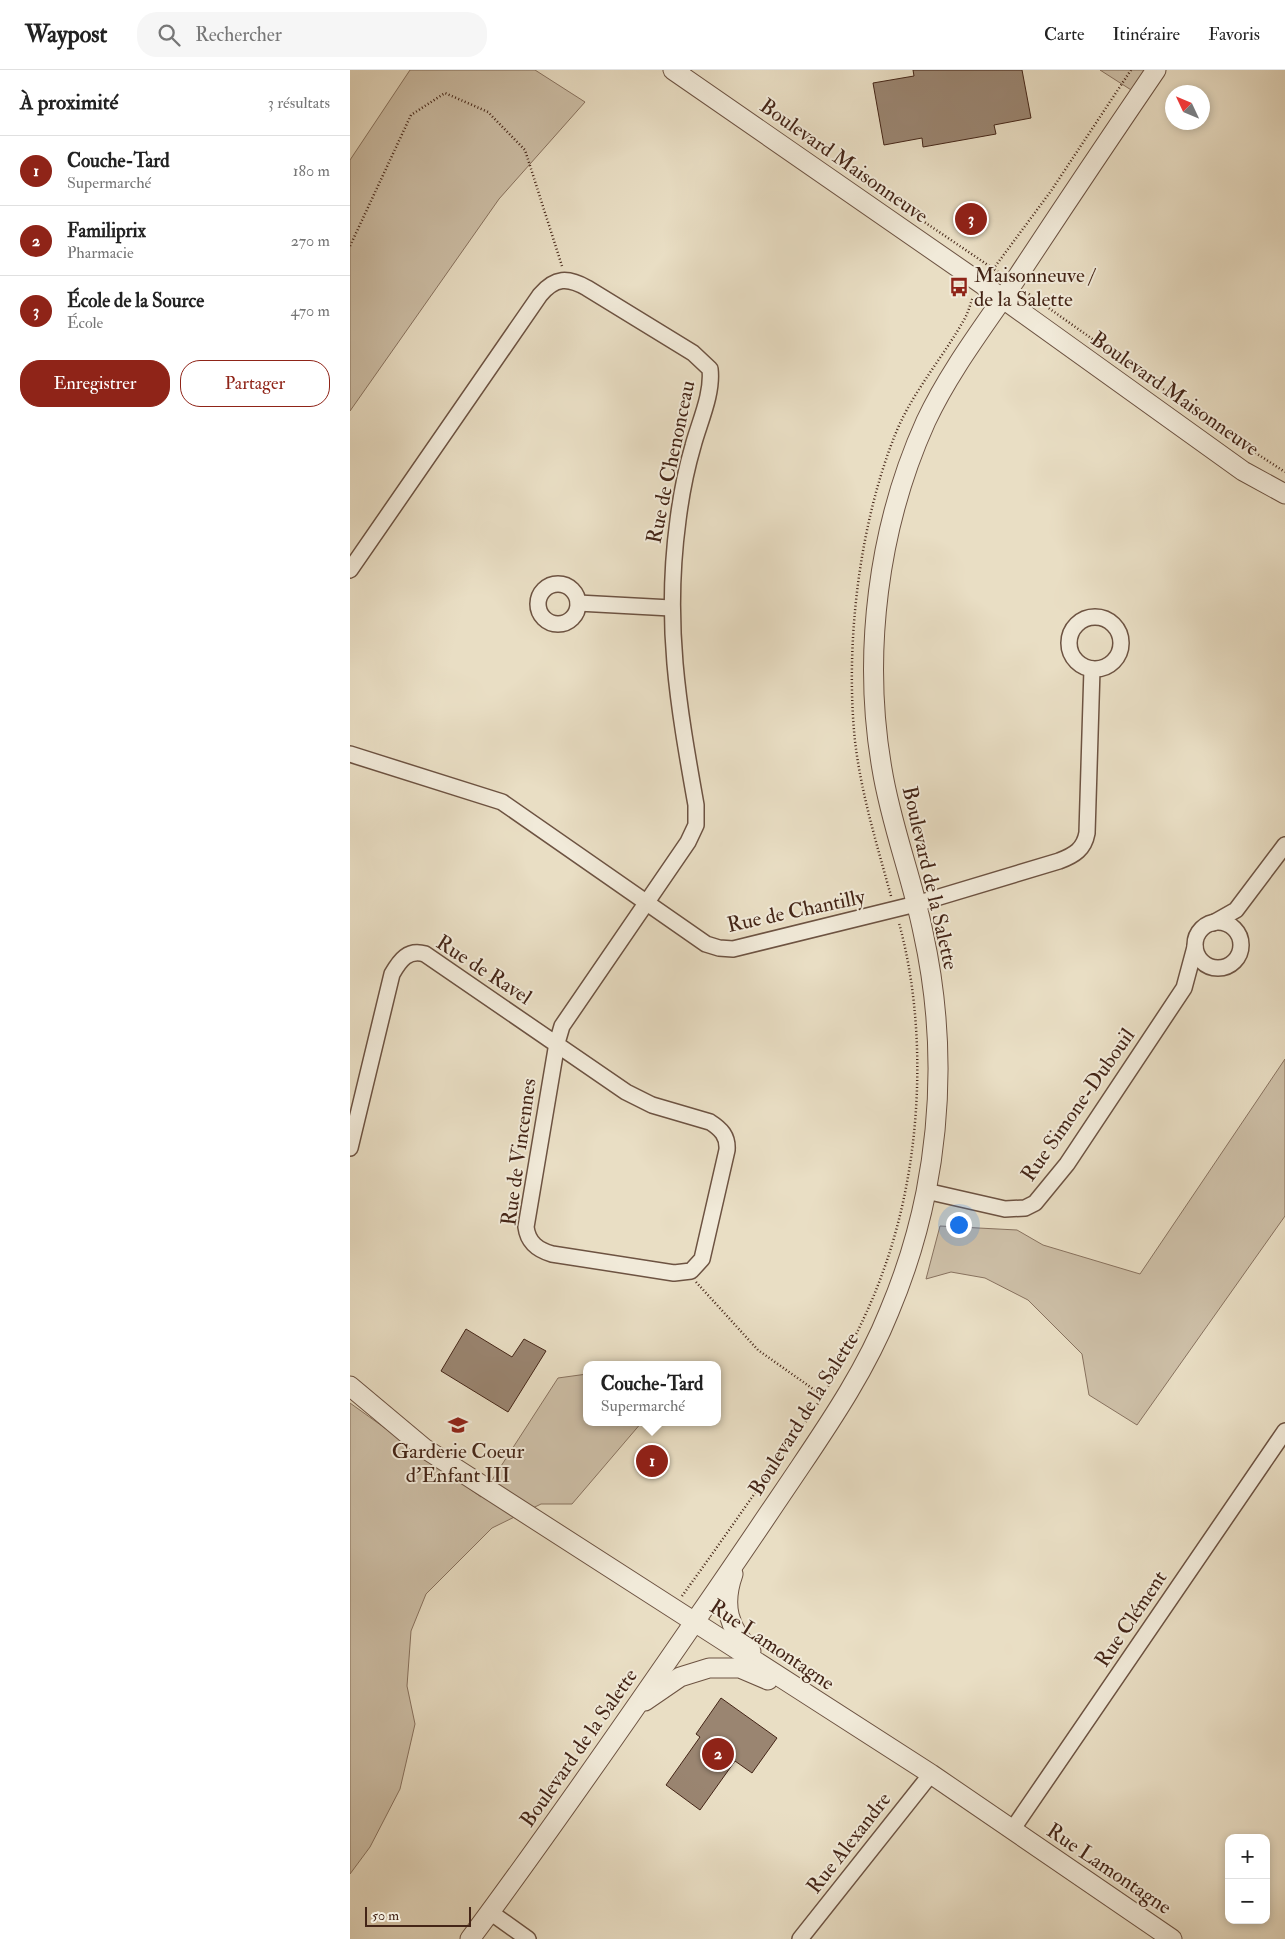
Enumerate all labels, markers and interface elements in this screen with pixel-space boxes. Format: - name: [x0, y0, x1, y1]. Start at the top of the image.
- search box: [137, 12, 487, 57]
- text: Waypost: [25, 19, 107, 50]
- icon: search: [155, 21, 183, 49]
- text: Rechercher: [195, 23, 282, 47]
- text: Carte: [1044, 23, 1085, 46]
- text: Itinéraire: [1113, 23, 1180, 46]
- text: Favoris: [1208, 23, 1260, 46]
- north arrow: [1165, 85, 1210, 130]
- text: À proximité: [20, 89, 118, 116]
- text: 3 résultats: [268, 93, 330, 113]
- street label: Boulevard Maisonneuve: [755, 93, 934, 229]
- text: Couche-Tard: [67, 149, 170, 173]
- text: 1: [33, 161, 39, 181]
- text: 180 m: [293, 161, 330, 181]
- text: Supermarché: [67, 173, 151, 193]
- pin: 3: [955, 200, 987, 238]
- text: Familiprix: [67, 219, 146, 243]
- text: 2: [32, 231, 40, 251]
- text: 270 m: [291, 231, 330, 251]
- text: Pharmacie: [67, 243, 134, 263]
- place label: Maisonneuve / de la Salette: [974, 262, 1097, 313]
- bus stop icon: Maisonneuve / de la Salette: [948, 276, 970, 298]
- text: École de la Source: [67, 289, 204, 313]
- text: 3: [33, 301, 39, 321]
- text: 470 m: [290, 301, 330, 321]
- text: École: [67, 313, 103, 333]
- street label: Boulevard Maisonneuve: [1086, 326, 1265, 462]
- button: Enregistrer: [20, 360, 170, 407]
- button: Partager: [180, 360, 330, 407]
- street label: Rue de Chenonceau: [641, 378, 701, 546]
- street label: Boulevard de la Salette: [896, 784, 964, 973]
- street label: Rue de Chantilly: [724, 883, 868, 939]
- street label: Rue de Ravel: [431, 929, 537, 1011]
- street label: Rue Simone-Dubouil: [1015, 1023, 1141, 1187]
- street label: Rue de Vincennes: [495, 1077, 543, 1227]
- your location: [946, 1212, 972, 1238]
- street label: Boulevard de la Salette: [743, 1327, 865, 1501]
- popup: [583, 1361, 721, 1426]
- text: Couche-Tard: [601, 1372, 703, 1396]
- text: Supermarché: [601, 1396, 685, 1416]
- school or university icon: Garderie Coeur d'Enfant III: [447, 1414, 469, 1436]
- place label: Garderie Coeur d'Enfant III: [392, 1438, 524, 1489]
- pin: 1: [636, 1442, 668, 1480]
- street label: Rue Clément: [1089, 1565, 1173, 1673]
- street label: Rue Lamontagne: [704, 1593, 840, 1697]
- street label: Boulevard de la Salette: [514, 1663, 644, 1833]
- pin: 2: [702, 1735, 734, 1773]
- street label: Rue Alexandre: [801, 1786, 897, 1899]
- street label: Rue Lamontagne: [1041, 1817, 1177, 1921]
- map controls: [1225, 1834, 1270, 1924]
- button: +: [1225, 1834, 1270, 1879]
- button: −: [1225, 1879, 1270, 1924]
- scale bar: [365, 1904, 471, 1927]
- text: 50 m: [372, 1907, 399, 1924]

